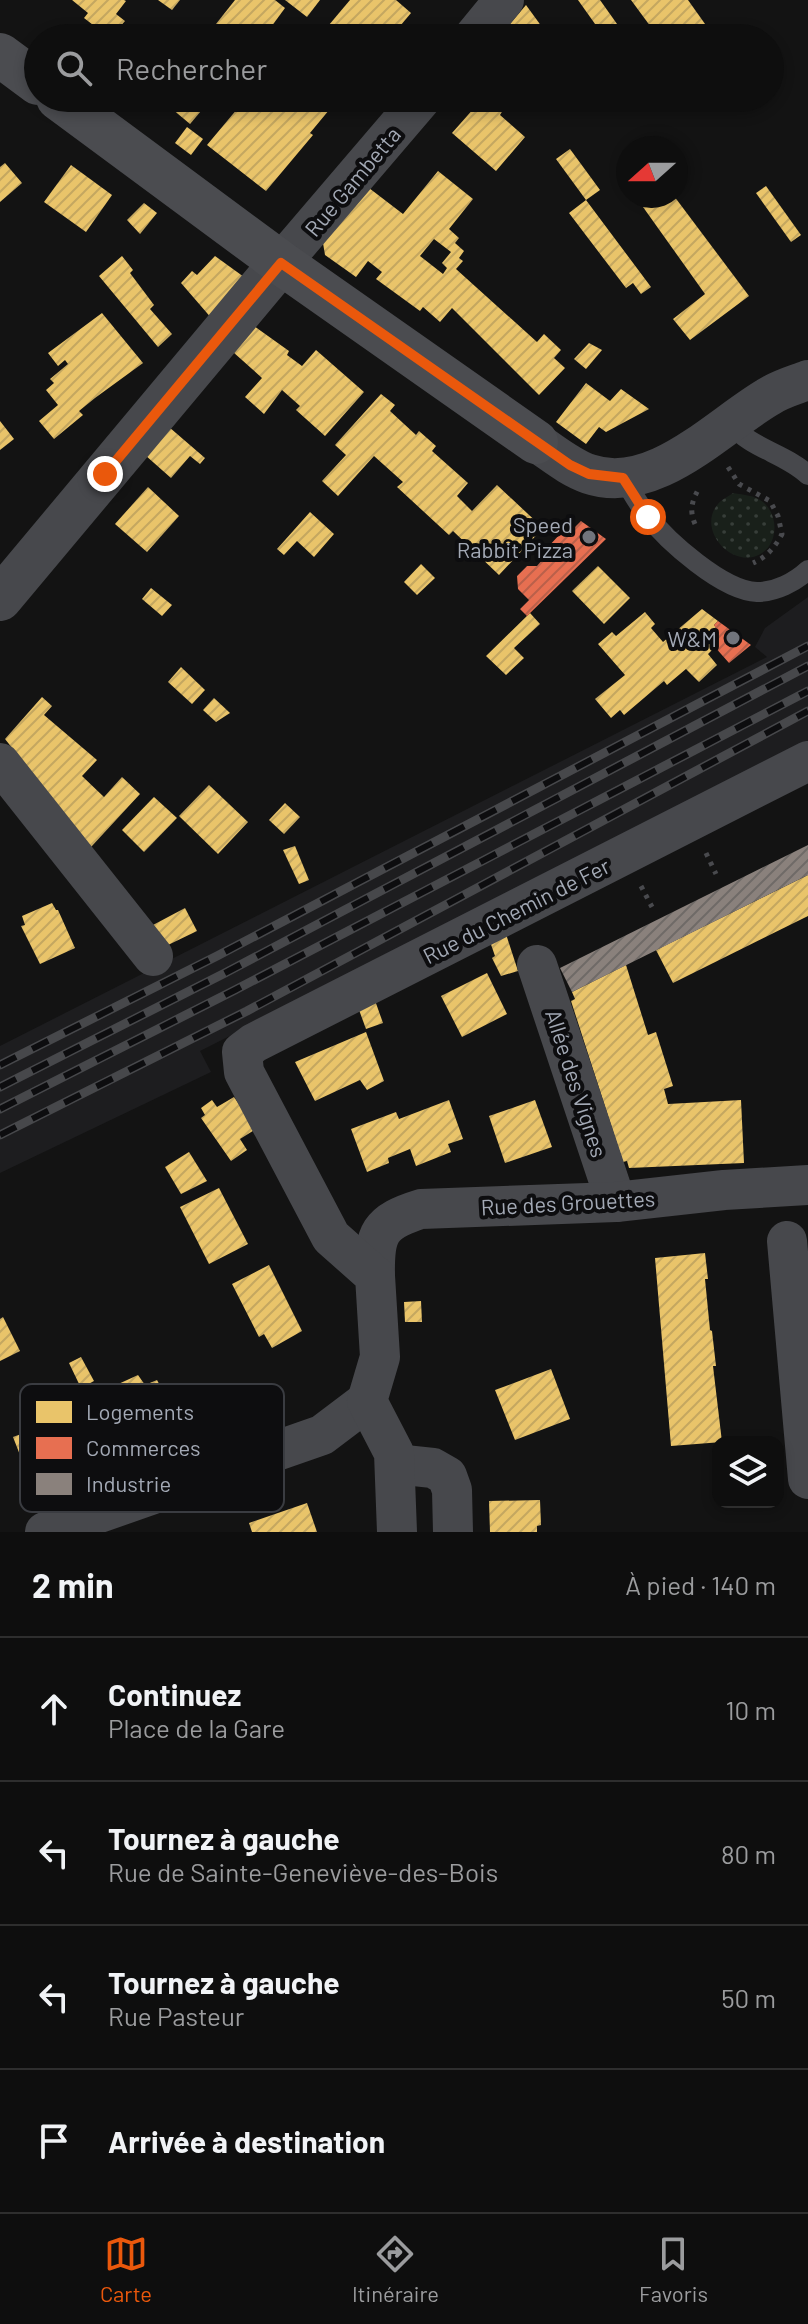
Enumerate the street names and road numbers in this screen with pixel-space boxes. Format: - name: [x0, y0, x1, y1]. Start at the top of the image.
- street label: Rue Gambetta: [299, 121, 405, 241]
- street label: Rue du Chemin de Fer: [418, 852, 614, 968]
- street label: Allée des Vignes: [541, 1006, 613, 1160]
- street label: Rue des Grouettes: [480, 1184, 656, 1220]

